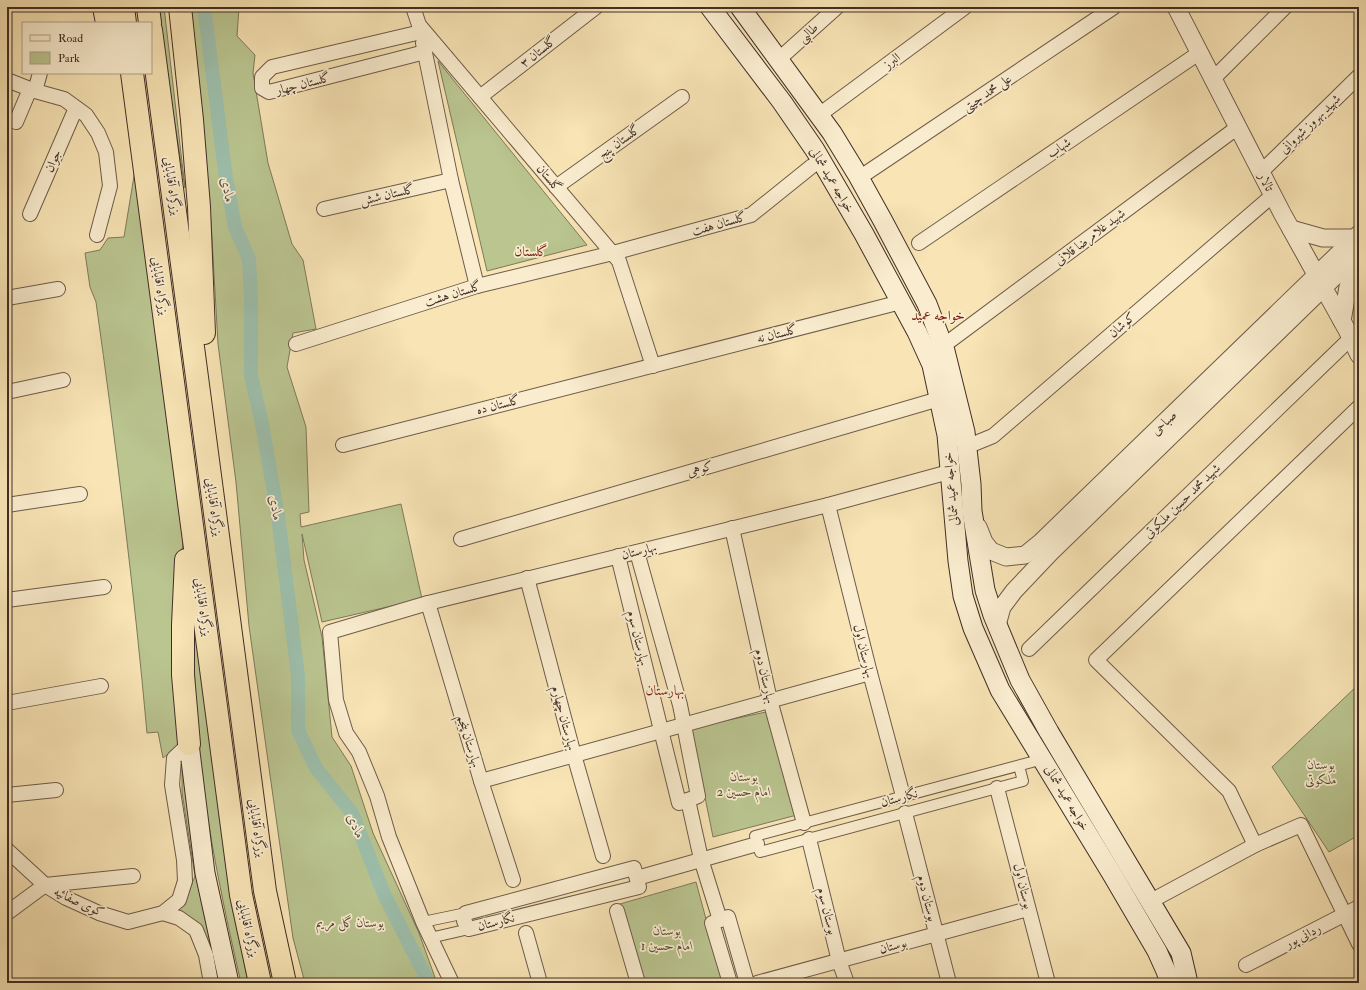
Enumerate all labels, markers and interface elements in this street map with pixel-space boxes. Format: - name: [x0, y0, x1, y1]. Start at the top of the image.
- street label: طالبی: [794, 20, 823, 48]
- legend: [22, 22, 152, 74]
- text: Road: [58, 31, 83, 46]
- street label: گلستان ۳: [517, 33, 559, 71]
- street label: البرز: [879, 49, 904, 74]
- text: Park: [58, 51, 80, 66]
- street label: گلستان چهار: [272, 70, 332, 99]
- street label: علی محمد چیتی: [959, 71, 1016, 117]
- street label: شهید بهروز شیروانی: [1276, 91, 1344, 157]
- street label: گلستان پنج: [595, 121, 645, 165]
- street label: شهاب: [1044, 134, 1074, 162]
- street label: خواجه عمید شمالی: [806, 144, 858, 216]
- street label: جوان: [41, 147, 65, 175]
- street label: بزرگراه آقابابایی: [160, 156, 185, 217]
- street label: گلستان: [533, 161, 565, 195]
- street label: تالار: [1254, 168, 1278, 195]
- water label: مادی: [217, 176, 239, 204]
- street label: گلستان شش: [358, 181, 416, 210]
- street label: شهید غلامرضا قلانی: [1052, 205, 1129, 270]
- street label: گلستان هفت: [690, 209, 748, 239]
- district label: گلستان: [514, 243, 548, 260]
- street label: بزرگراه اقابابایی: [148, 256, 173, 317]
- street label: گلستان هشت: [423, 278, 483, 310]
- district label: خواجه عمید: [911, 307, 965, 324]
- street label: کوشان: [1105, 309, 1139, 341]
- street label: گلستان نه: [755, 321, 799, 347]
- street label: گلستان ده: [474, 392, 522, 418]
- street label: صباحی: [1148, 407, 1180, 439]
- street label: خواجه عمید شمالی: [940, 451, 962, 527]
- street label: کوهی: [685, 458, 715, 480]
- street label: شهید محمد حسین ملکوتی: [1140, 460, 1224, 542]
- street label: بزرگراه آقابابایی: [202, 477, 227, 538]
- water label: مادی: [266, 494, 286, 522]
- street label: بهارستان: [620, 539, 658, 563]
- street label: بزرگراه اقابابایی: [191, 577, 216, 638]
- street label: بهارستان سوم: [620, 609, 653, 668]
- street label: بهارستان اول: [850, 623, 878, 679]
- street label: بهارستان دوم: [748, 647, 779, 706]
- district label: بهارستان: [646, 682, 684, 700]
- street label: بهارستان چهارم: [545, 684, 580, 753]
- street label: بهارستان پنجم: [450, 713, 485, 771]
- park label: بوستان ملکوتی: [1305, 757, 1337, 788]
- street label: خواجه عمید شمالی: [1041, 762, 1093, 834]
- park label: بوستان امام حسین 2: [717, 769, 771, 803]
- street label: نگارستان: [878, 784, 919, 811]
- street label: بزرگراه آقابابایی: [245, 798, 270, 859]
- water label: مادی: [343, 811, 369, 841]
- street label: بوستان اول: [1010, 861, 1036, 911]
- street label: بوستان دوم: [911, 873, 941, 924]
- street label: کوی صفائیه: [51, 883, 107, 921]
- street label: بوستان سوم: [810, 886, 841, 937]
- street label: بزرگراه اقابابایی: [234, 897, 263, 959]
- street label: نگارستان: [475, 909, 516, 934]
- park label: بوستان گل مریم: [316, 915, 385, 934]
- street label: ردانی پور: [1281, 920, 1324, 954]
- park label: بوستان امام حسین 1: [641, 923, 694, 957]
- street label: بوستان: [877, 935, 909, 957]

